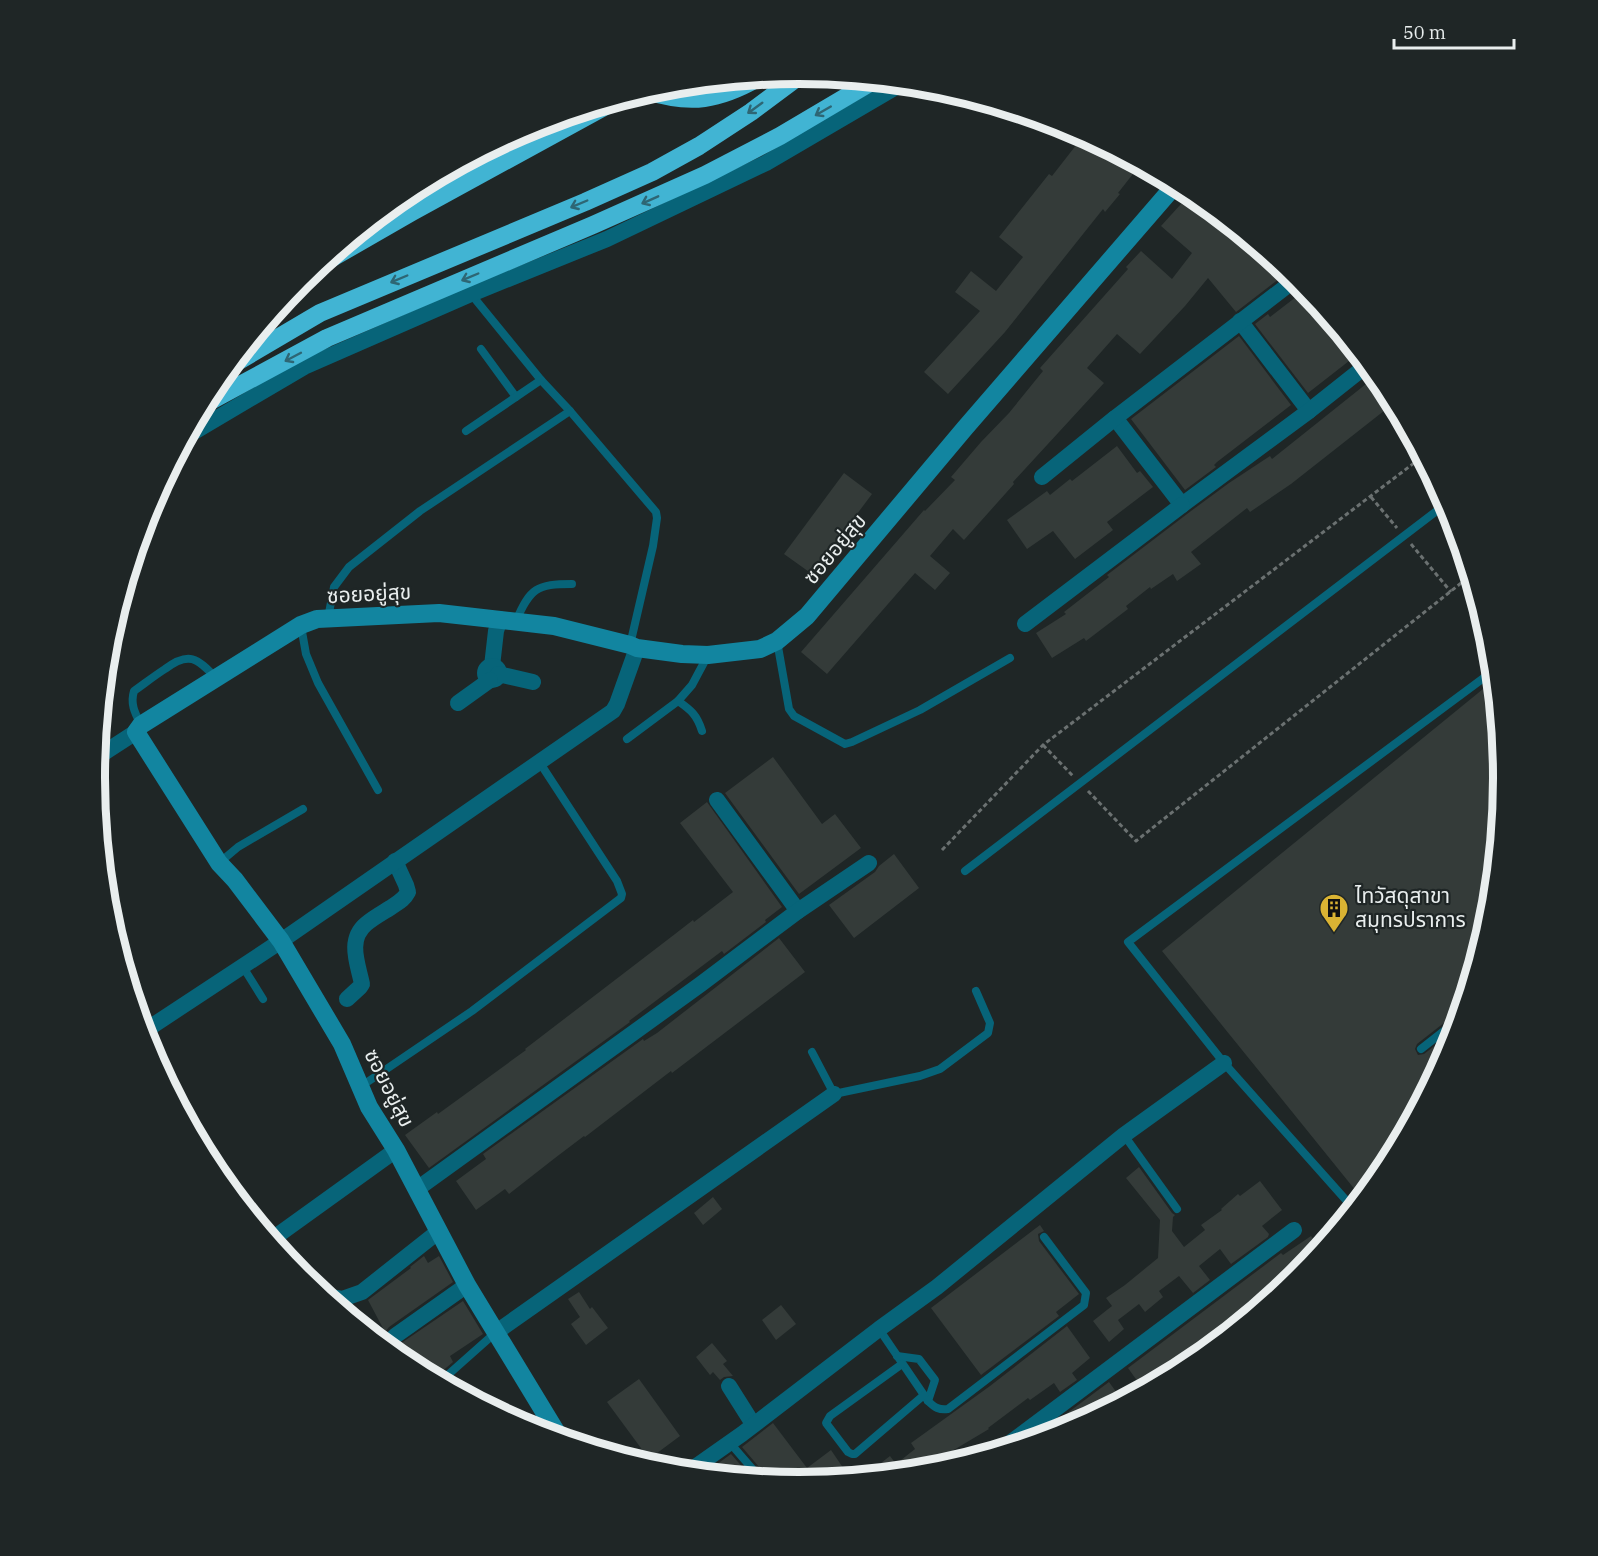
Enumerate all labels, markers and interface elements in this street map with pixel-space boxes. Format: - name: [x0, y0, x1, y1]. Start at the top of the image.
- scale bar: [1394, 12, 1514, 50]
- text: 50 m: [1403, 21, 1446, 44]
- one-way arrow: [748, 102, 764, 114]
- one-way arrow: [815, 105, 832, 117]
- one-way arrow: [641, 194, 659, 206]
- one-way arrow: [571, 199, 589, 210]
- one-way arrow: [462, 272, 480, 283]
- one-way arrow: [391, 274, 409, 286]
- one-way arrow: [285, 351, 302, 363]
- street label: ซอยอยู่สุข: [796, 507, 872, 590]
- street label: ซอยอยู่สุข: [326, 577, 412, 609]
- place label: ไทวัสดุสาขา สมุทรปราการ: [1354, 881, 1466, 933]
- building icon: ไทวัสดุสาขา สมุทรปราการ: [1318, 892, 1350, 934]
- street label: ซอยอยู่สุข: [358, 1044, 421, 1131]

